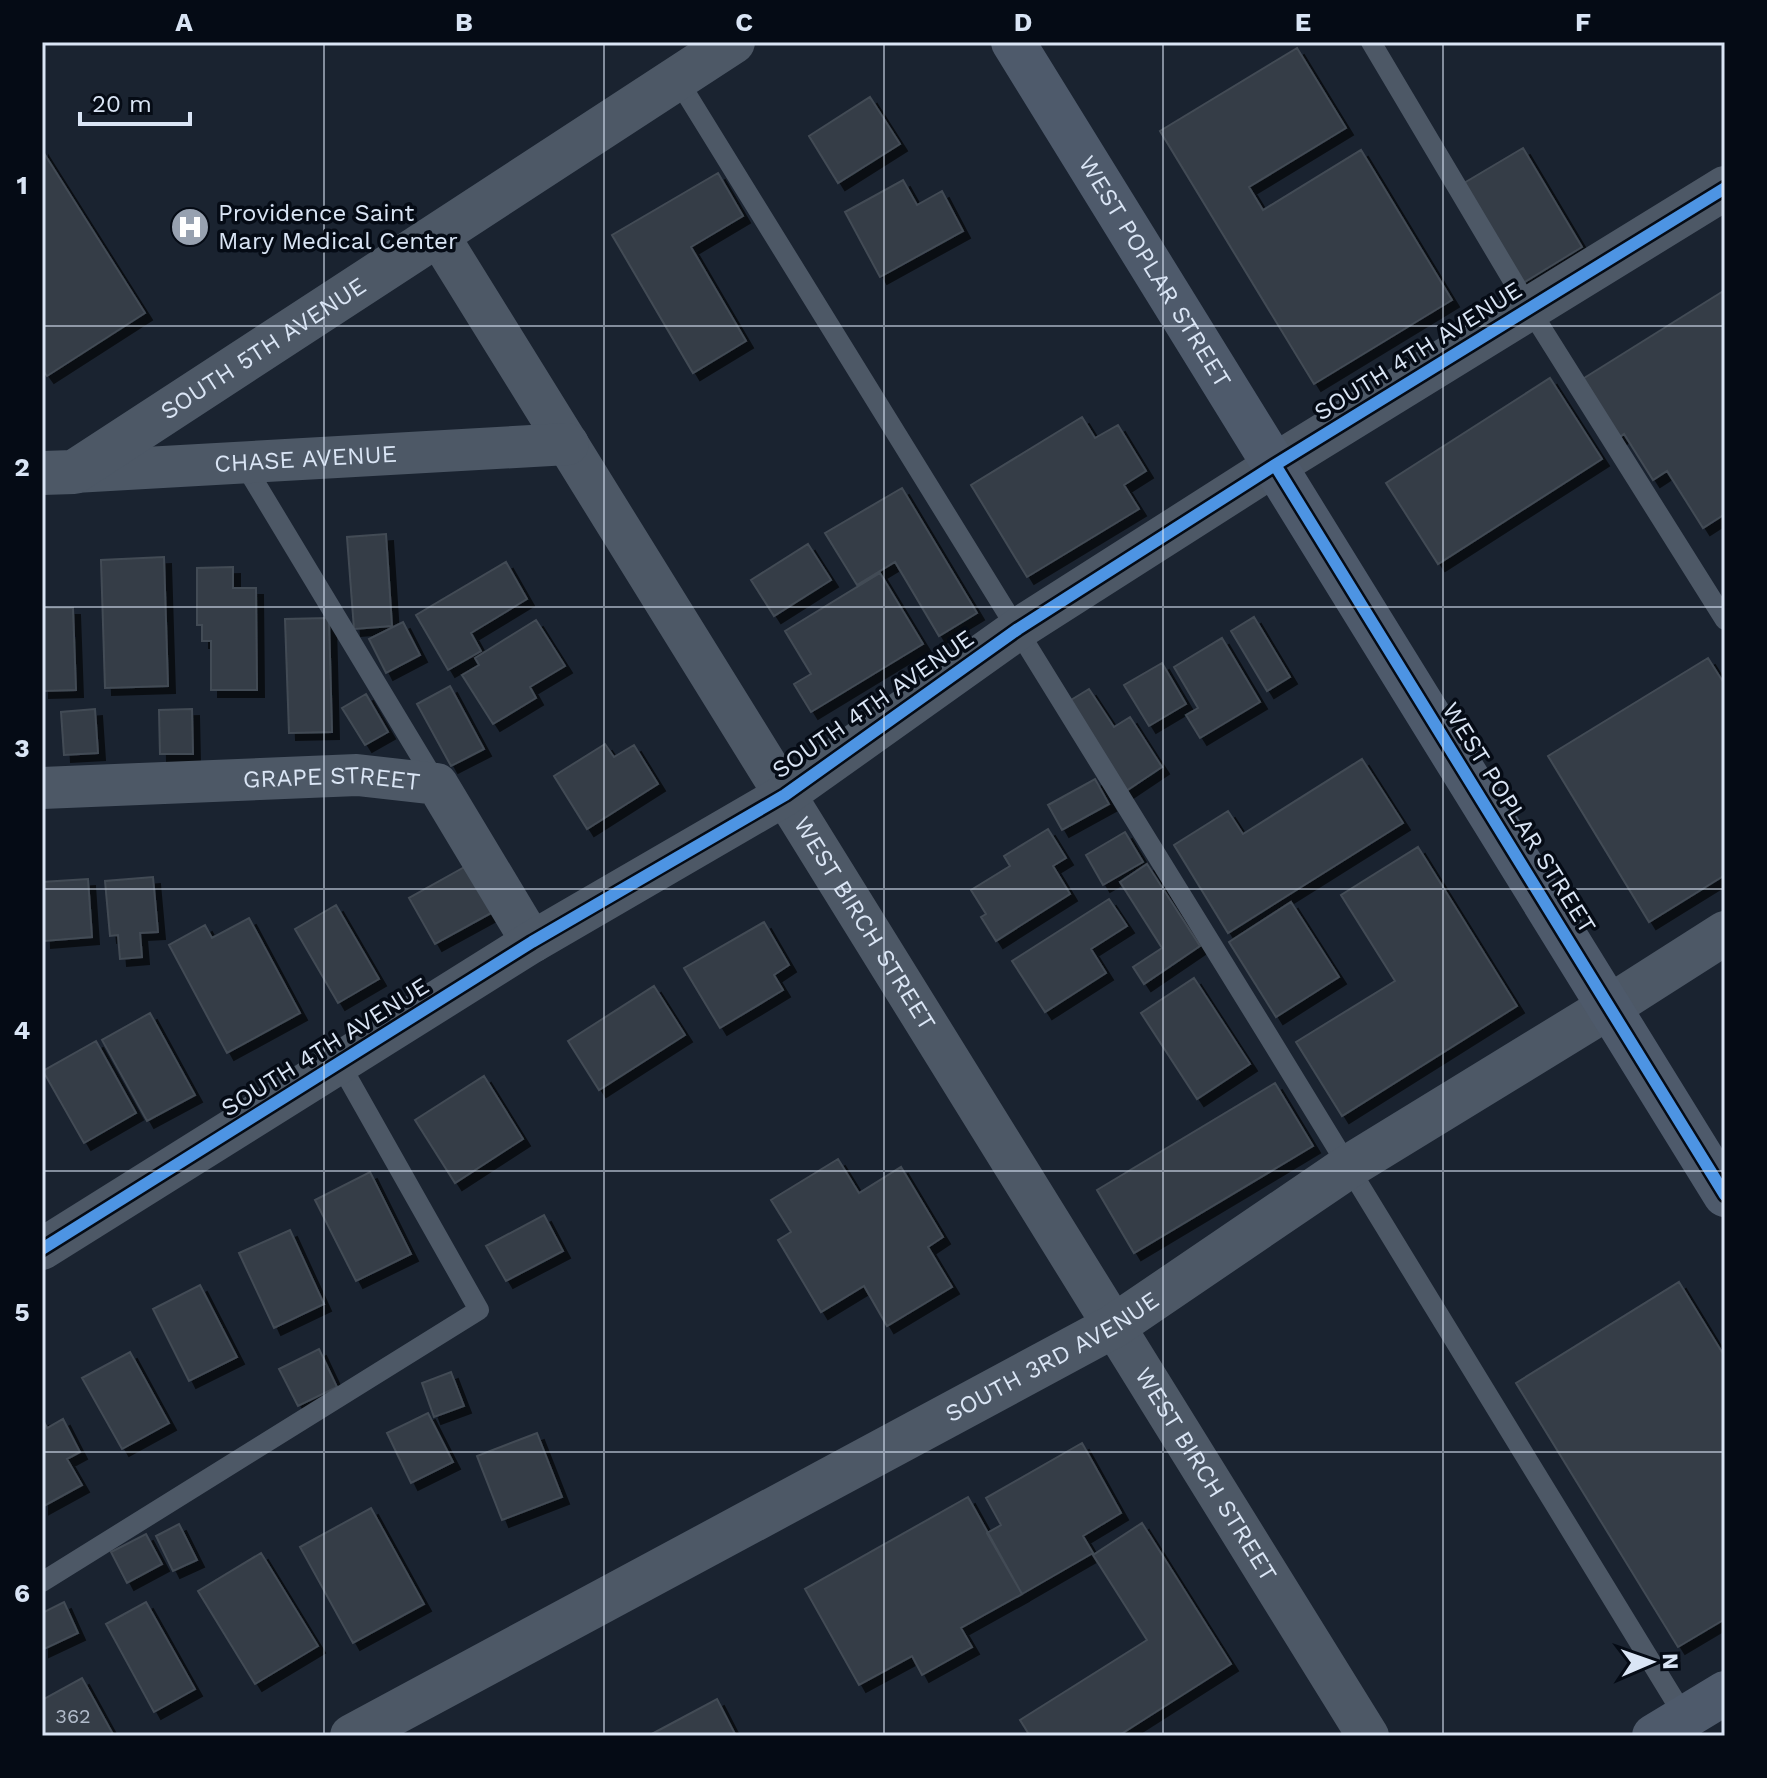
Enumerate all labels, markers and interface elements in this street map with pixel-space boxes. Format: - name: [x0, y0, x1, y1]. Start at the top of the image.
- text: A: [175, 7, 193, 37]
- text: B: [455, 7, 473, 37]
- text: C: [735, 7, 753, 37]
- text: D: [1014, 7, 1032, 37]
- text: E: [1295, 7, 1311, 37]
- text: F: [1575, 7, 1591, 37]
- scale bar: [80, 76, 190, 126]
- text: 20 m: [92, 90, 152, 118]
- street label: WEST POPLAR STREET: [1073, 151, 1237, 393]
- text: 1: [16, 170, 28, 200]
- place label: Providence Saint Mary Medical Center: [218, 199, 458, 255]
- hospital icon: Providence Saint Mary Medical Center: [169, 206, 211, 248]
- street label: SOUTH 5TH AVENUE: [155, 271, 371, 426]
- street label: SOUTH 4TH AVENUE: [1309, 276, 1527, 426]
- street label: CHASE AVENUE: [214, 440, 398, 478]
- text: 2: [14, 452, 30, 482]
- street label: SOUTH 4TH AVENUE: [767, 624, 979, 784]
- street label: WEST POPLAR STREET: [1436, 697, 1602, 939]
- text: 3: [14, 733, 30, 763]
- street label: GRAPE STREET: [242, 761, 422, 796]
- street label: WEST BIRCH STREET: [788, 811, 941, 1036]
- street label: SOUTH 4TH AVENUE: [216, 972, 434, 1122]
- text: 4: [14, 1015, 31, 1045]
- street label: SOUTH 3RD AVENUE: [940, 1286, 1164, 1428]
- text: 5: [14, 1297, 30, 1327]
- street label: WEST BIRCH STREET: [1129, 1362, 1283, 1586]
- text: 6: [14, 1578, 30, 1608]
- north arrow: [1611, 1622, 1691, 1702]
- text: N: [1658, 1653, 1683, 1670]
- house number: 362: [55, 1704, 91, 1728]

